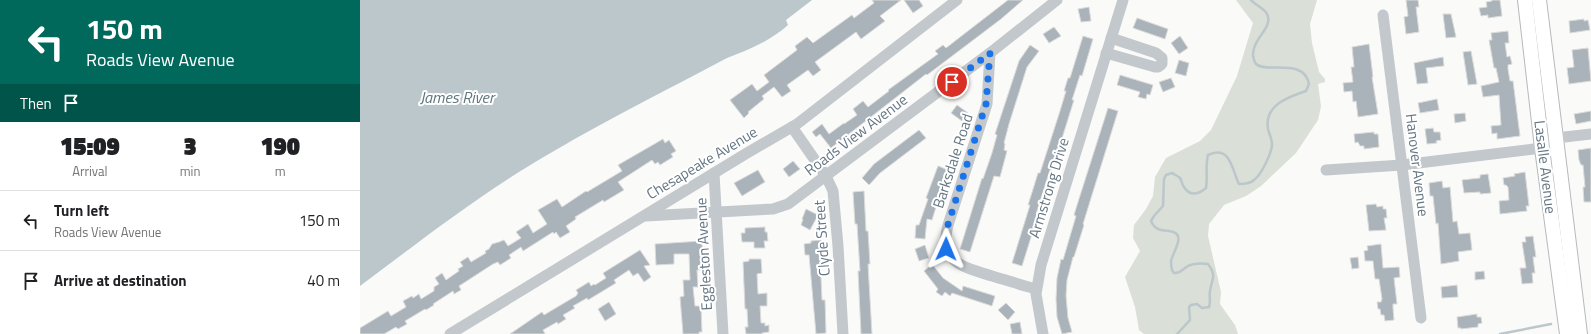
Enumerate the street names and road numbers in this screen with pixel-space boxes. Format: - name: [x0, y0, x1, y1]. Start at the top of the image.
- street label: Roads View Avenue: [799, 88, 912, 181]
- street label: Barksdale Road: [926, 111, 979, 211]
- street label: Hanover Avenue: [1400, 112, 1435, 218]
- street label: Lasalle Avenue: [1528, 119, 1563, 215]
- street label: Chesapeake Avenue: [642, 120, 762, 205]
- street label: Armstrong Drive: [1022, 135, 1075, 241]
- street label: Eggleston Avenue: [689, 197, 718, 311]
- street label: Clyde Street: [807, 198, 836, 277]

